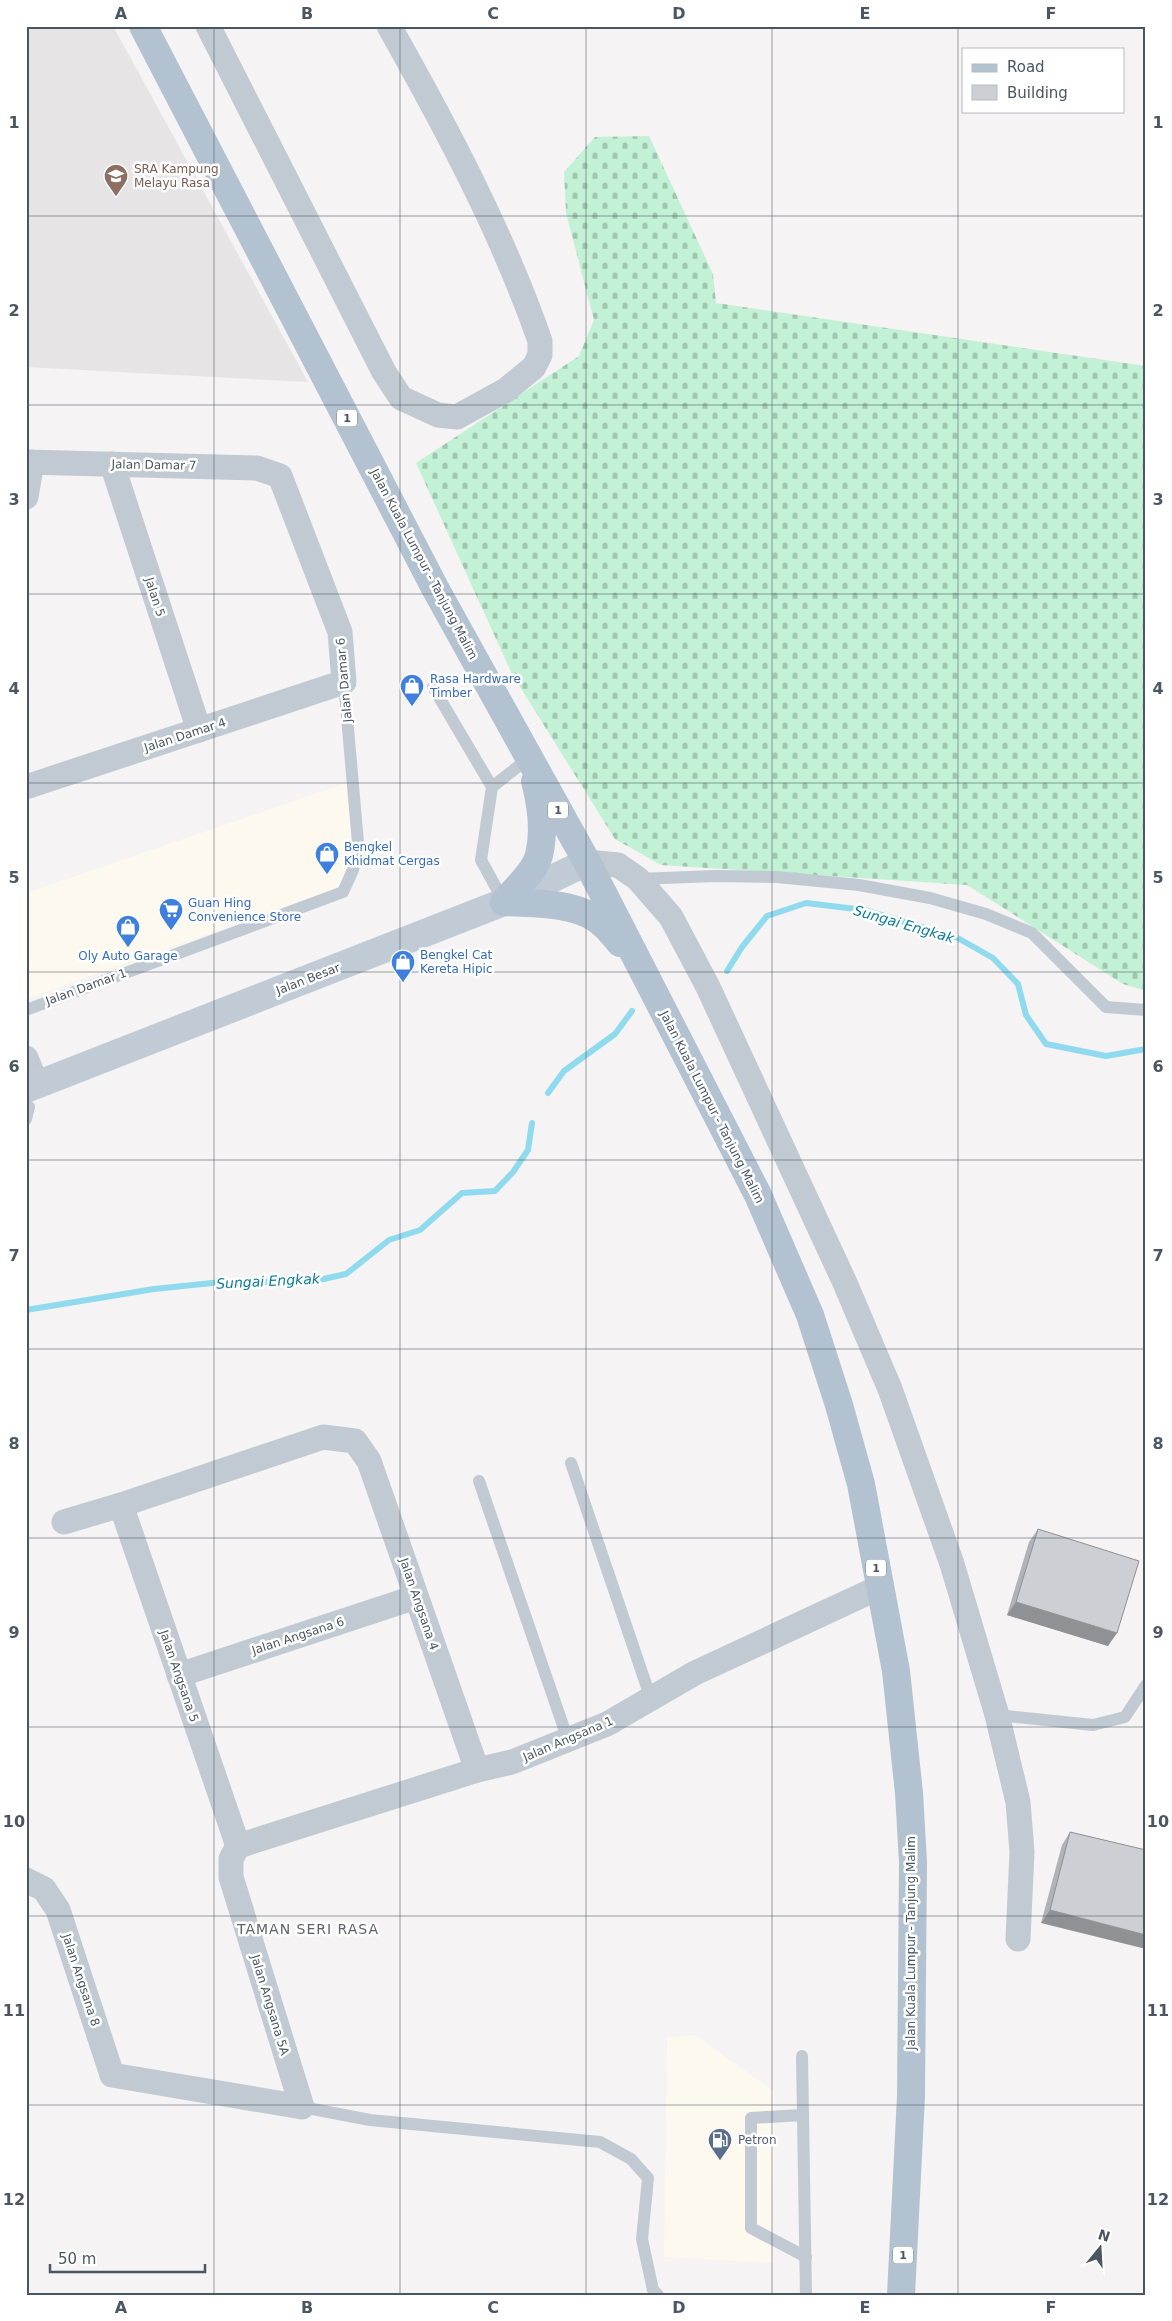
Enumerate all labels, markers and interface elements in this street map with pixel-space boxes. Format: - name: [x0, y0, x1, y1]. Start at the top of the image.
- text: A: [115, 4, 128, 23]
- text: B: [301, 4, 313, 23]
- text: C: [487, 4, 499, 23]
- text: D: [672, 4, 686, 23]
- text: E: [860, 4, 870, 23]
- text: F: [1046, 4, 1056, 23]
- legend: [962, 48, 1124, 112]
- text: Road: [1007, 58, 1045, 76]
- text: Building: [1007, 84, 1068, 102]
- text: 1: [8, 113, 20, 132]
- text: 1: [1152, 113, 1164, 132]
- place label: SRA Kampung Melayu Rasa: [134, 162, 219, 190]
- school or university icon: SRA Kampung Melayu Rasa: [103, 163, 129, 197]
- text: 2: [8, 301, 20, 320]
- text: 2: [1152, 301, 1164, 320]
- road number: 1: [337, 409, 357, 426]
- street label: Jalan Damar 7: [110, 457, 197, 473]
- street label: Jalan Kuala Lumpur - Tanjung Malim: [367, 465, 480, 662]
- text: 3: [8, 490, 20, 509]
- text: 3: [1152, 490, 1164, 509]
- street label: Jalan 5: [142, 575, 168, 618]
- street label: Jalan Damar 6: [333, 637, 355, 724]
- place label: Rasa Hardware Timber: [429, 672, 521, 700]
- shop icon: Rasa Hardware Timber: [399, 673, 425, 707]
- text: 4: [8, 679, 20, 698]
- text: 4: [1152, 679, 1164, 698]
- street label: Jalan Damar 4: [141, 715, 228, 755]
- road number: 1: [548, 802, 568, 818]
- place label: Bengkel Khidmat Cergas: [344, 840, 440, 868]
- shop icon: Bengkel Khidmat Cergas: [314, 841, 340, 875]
- text: 5: [8, 868, 20, 887]
- text: 5: [1152, 868, 1164, 887]
- place label: Guan Hing Convenience Store: [188, 896, 301, 924]
- supermarket icon: Guan Hing Convenience Store: [158, 897, 184, 931]
- water label: Sungai Engkak: [852, 902, 957, 946]
- shop icon: Oly Auto Garage: [115, 914, 141, 948]
- place label: Bengkel Cat Kereta Hipic: [420, 948, 493, 976]
- place label: Oly Auto Garage: [78, 949, 178, 963]
- shop icon: Bengkel Cat Kereta Hipic: [390, 949, 416, 983]
- street label: Jalan Besar: [273, 960, 342, 998]
- street label: Jalan Damar 1: [43, 966, 128, 1008]
- street label: Jalan Kuala Lumpur - Tanjung Malim: [657, 1008, 767, 1206]
- text: 6: [8, 1057, 20, 1076]
- text: 6: [1152, 1057, 1164, 1076]
- text: 7: [8, 1246, 20, 1265]
- text: 7: [1152, 1246, 1164, 1265]
- water label: Sungai Engkak: [216, 1270, 321, 1292]
- text: 8: [8, 1434, 20, 1453]
- text: 8: [1152, 1434, 1164, 1453]
- street label: Jalan Angsana 4: [396, 1555, 441, 1652]
- road number: 1: [866, 1560, 886, 1576]
- street label: Jalan Angsana 6: [249, 1614, 346, 1658]
- text: 9: [8, 1623, 20, 1642]
- text: 9: [1152, 1623, 1164, 1642]
- street label: Jalan Angsana 5: [156, 1627, 201, 1724]
- street label: Jalan Angsana 1: [520, 1714, 615, 1765]
- text: 10: [3, 1812, 25, 1831]
- text: 10: [1147, 1812, 1169, 1831]
- street label: Jalan Kuala Lumpur - Tanjung Malim: [904, 1836, 918, 2051]
- district label: TAMAN SERI RASA: [236, 1921, 379, 1937]
- street label: Jalan Angsana 8: [59, 1931, 103, 2028]
- street label: Jalan Angsana 5A: [248, 1952, 292, 2058]
- text: 11: [3, 2001, 25, 2020]
- text: 11: [1147, 2001, 1169, 2020]
- fuel station icon: Petron: [707, 2127, 733, 2161]
- place label: Petron: [738, 2133, 777, 2147]
- text: 12: [3, 2190, 25, 2209]
- text: 12: [1147, 2190, 1169, 2209]
- north arrow: [1074, 2224, 1124, 2274]
- text: N: [1096, 2226, 1112, 2245]
- scale bar: [50, 2241, 205, 2273]
- road number: 1: [893, 2246, 913, 2264]
- text: 50 m: [58, 2250, 96, 2268]
- text: A: [115, 2298, 128, 2317]
- text: B: [301, 2298, 313, 2317]
- text: C: [487, 2298, 499, 2317]
- text: D: [672, 2298, 686, 2317]
- text: E: [860, 2298, 870, 2317]
- text: F: [1046, 2298, 1056, 2317]

